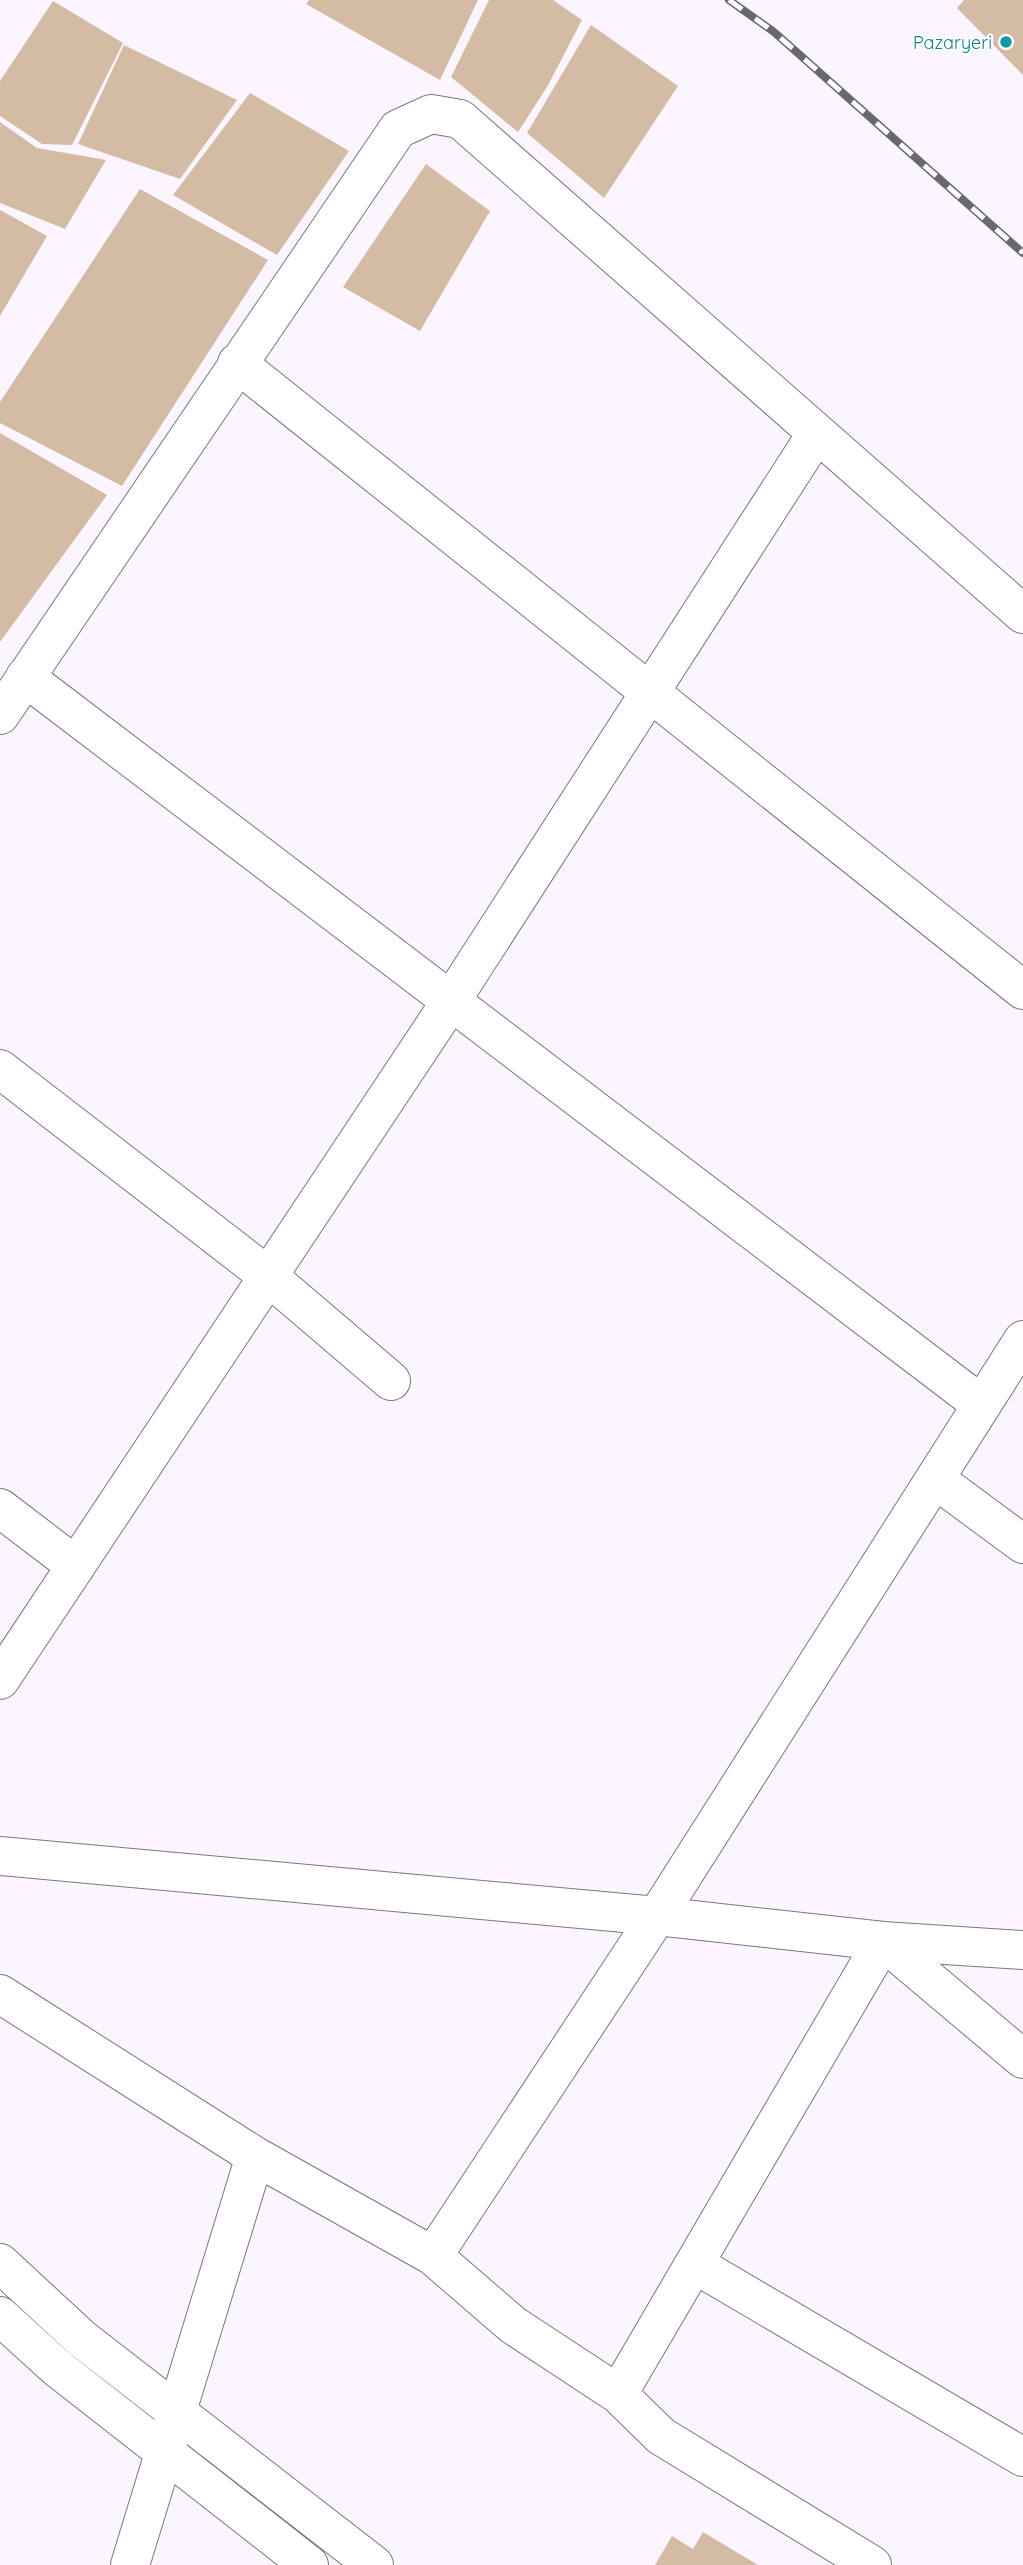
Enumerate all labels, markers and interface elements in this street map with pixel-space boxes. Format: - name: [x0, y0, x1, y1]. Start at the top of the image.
- place label: Pazaryeri: [913, 31, 992, 54]
- marker: Pazaryeri: [998, 34, 1014, 50]

